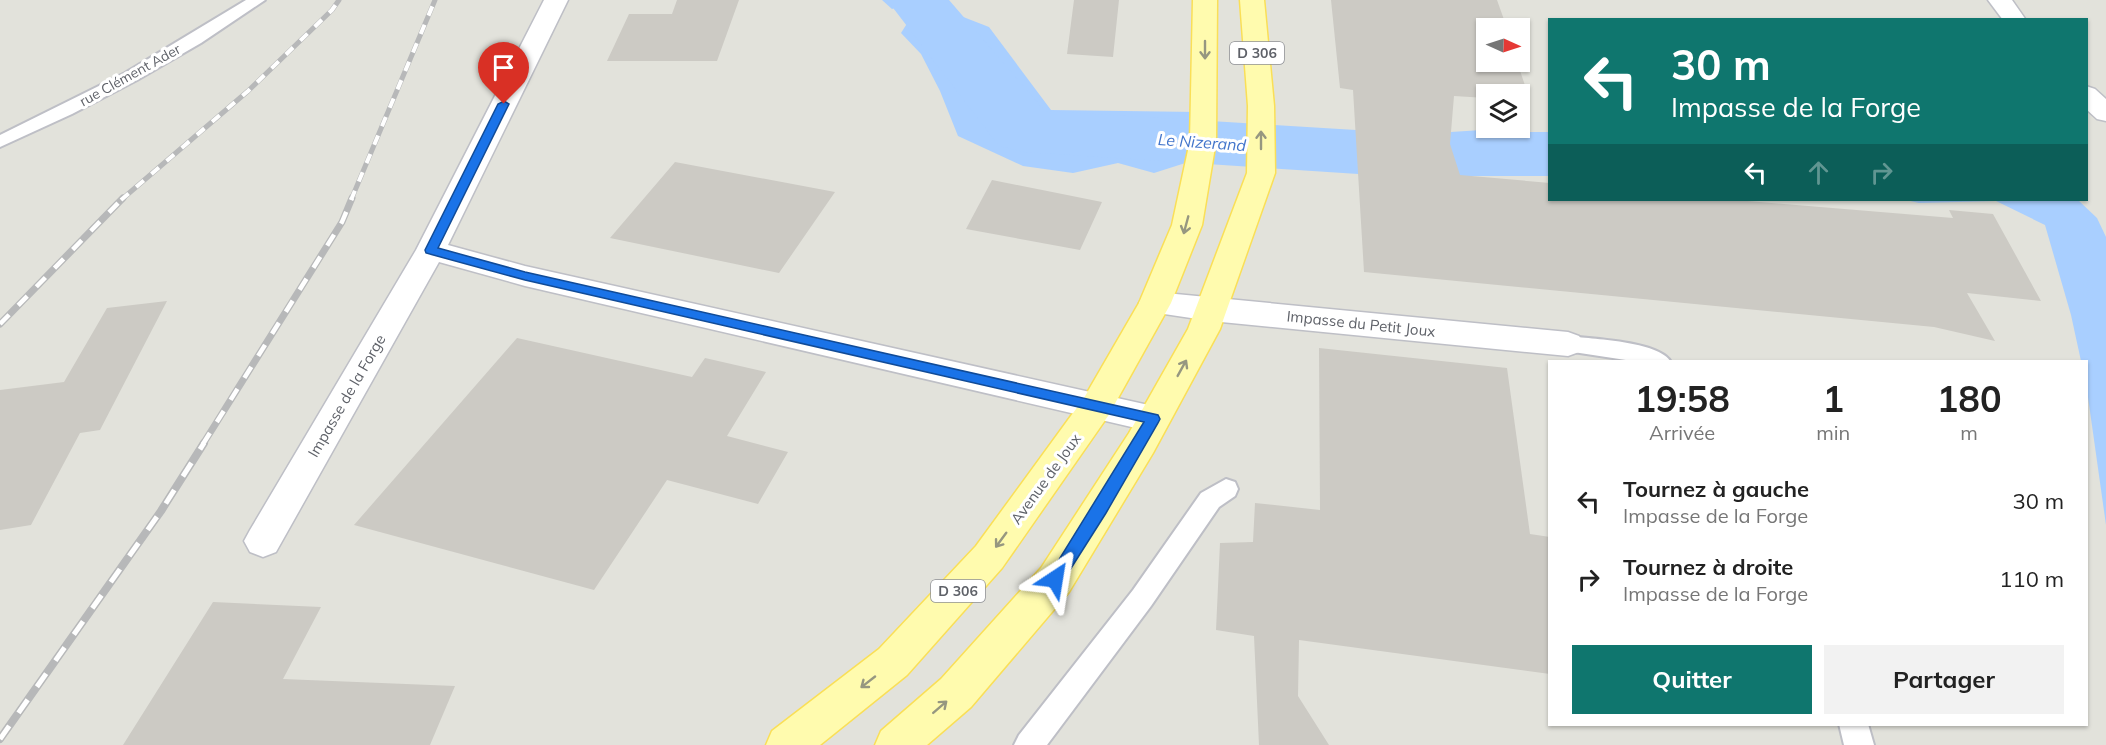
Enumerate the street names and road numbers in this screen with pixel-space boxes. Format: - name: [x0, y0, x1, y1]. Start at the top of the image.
- street label: rue Clément Ader: [76, 39, 185, 110]
- road number: D 306: [1230, 42, 1284, 64]
- street label: Impasse du Petit Joux: [1286, 306, 1436, 341]
- street label: Impasse de la Forge: [304, 331, 390, 461]
- street label: Avenue de Joux: [1006, 430, 1085, 528]
- road number: D 306: [931, 580, 985, 602]

